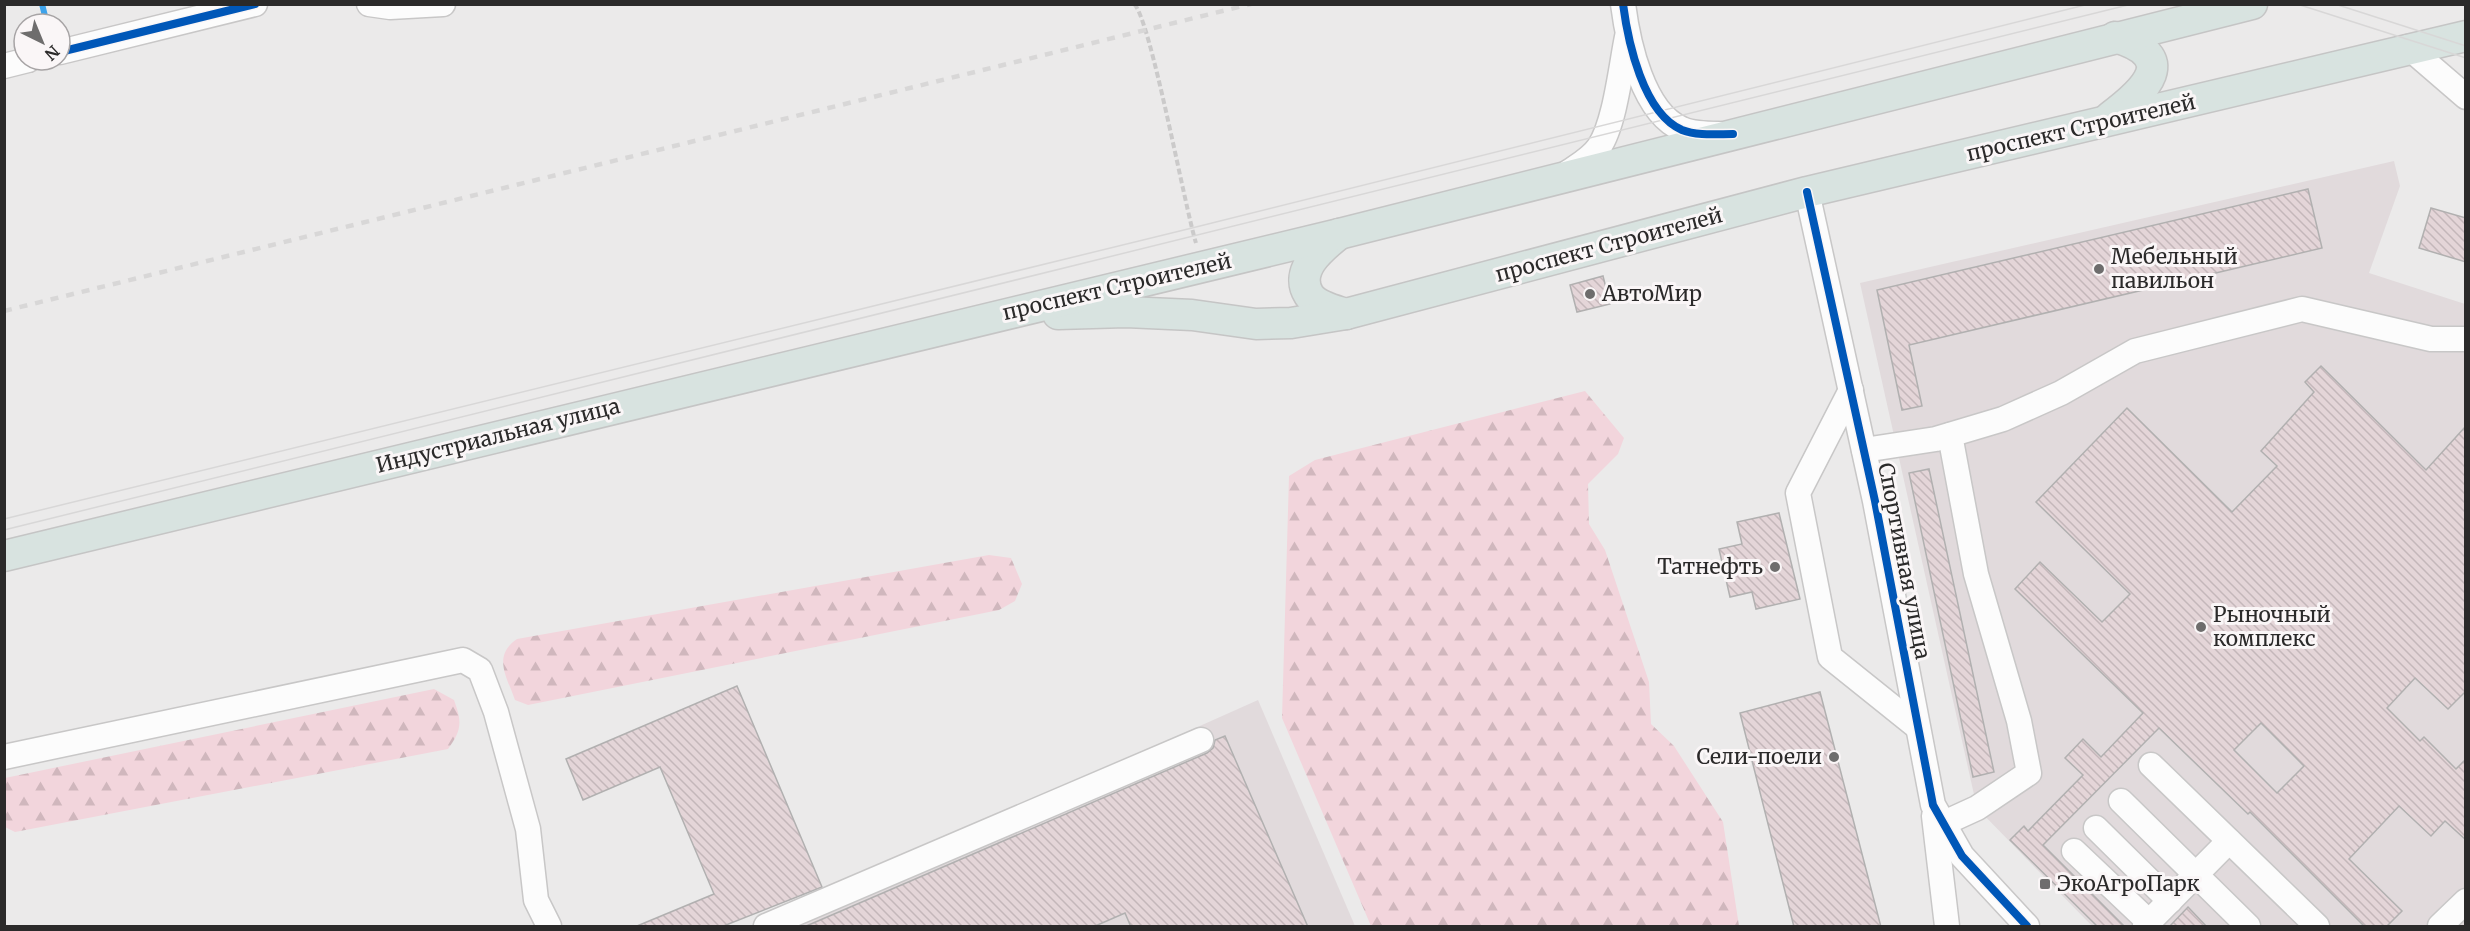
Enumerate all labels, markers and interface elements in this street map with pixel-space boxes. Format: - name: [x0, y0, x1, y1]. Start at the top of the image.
- north arrow: [12, 12, 72, 72]
- text: N: [41, 41, 64, 65]
- street label: проспект Строителей: [1964, 88, 2198, 167]
- street label: проспект Строителей: [1492, 201, 1725, 288]
- place label: Мебельный павильон: [2111, 243, 2238, 294]
- street label: проспект Строителей: [1000, 247, 1234, 326]
- marker: Мебельный павильон: [2092, 262, 2106, 276]
- place label: АвтоМир: [1601, 280, 1702, 307]
- marker: АвтоМир: [1583, 287, 1597, 301]
- street label: Индустриальная улица: [373, 392, 623, 479]
- street label: Спортивная улица: [1872, 460, 1937, 661]
- place label: Татнефть: [1657, 553, 1763, 580]
- marker: Татнефть: [1768, 560, 1782, 574]
- place label: Рыночный комплекс: [2213, 601, 2331, 652]
- marker: Рыночный комплекс: [2194, 620, 2208, 634]
- place label: Сели-поели: [1697, 743, 1822, 770]
- marker: Сели-поели: [1827, 750, 1841, 764]
- place label: ЭкоАгроПарк: [2057, 870, 2200, 897]
- marker: ЭкоАгроПарк: [2038, 877, 2052, 891]

